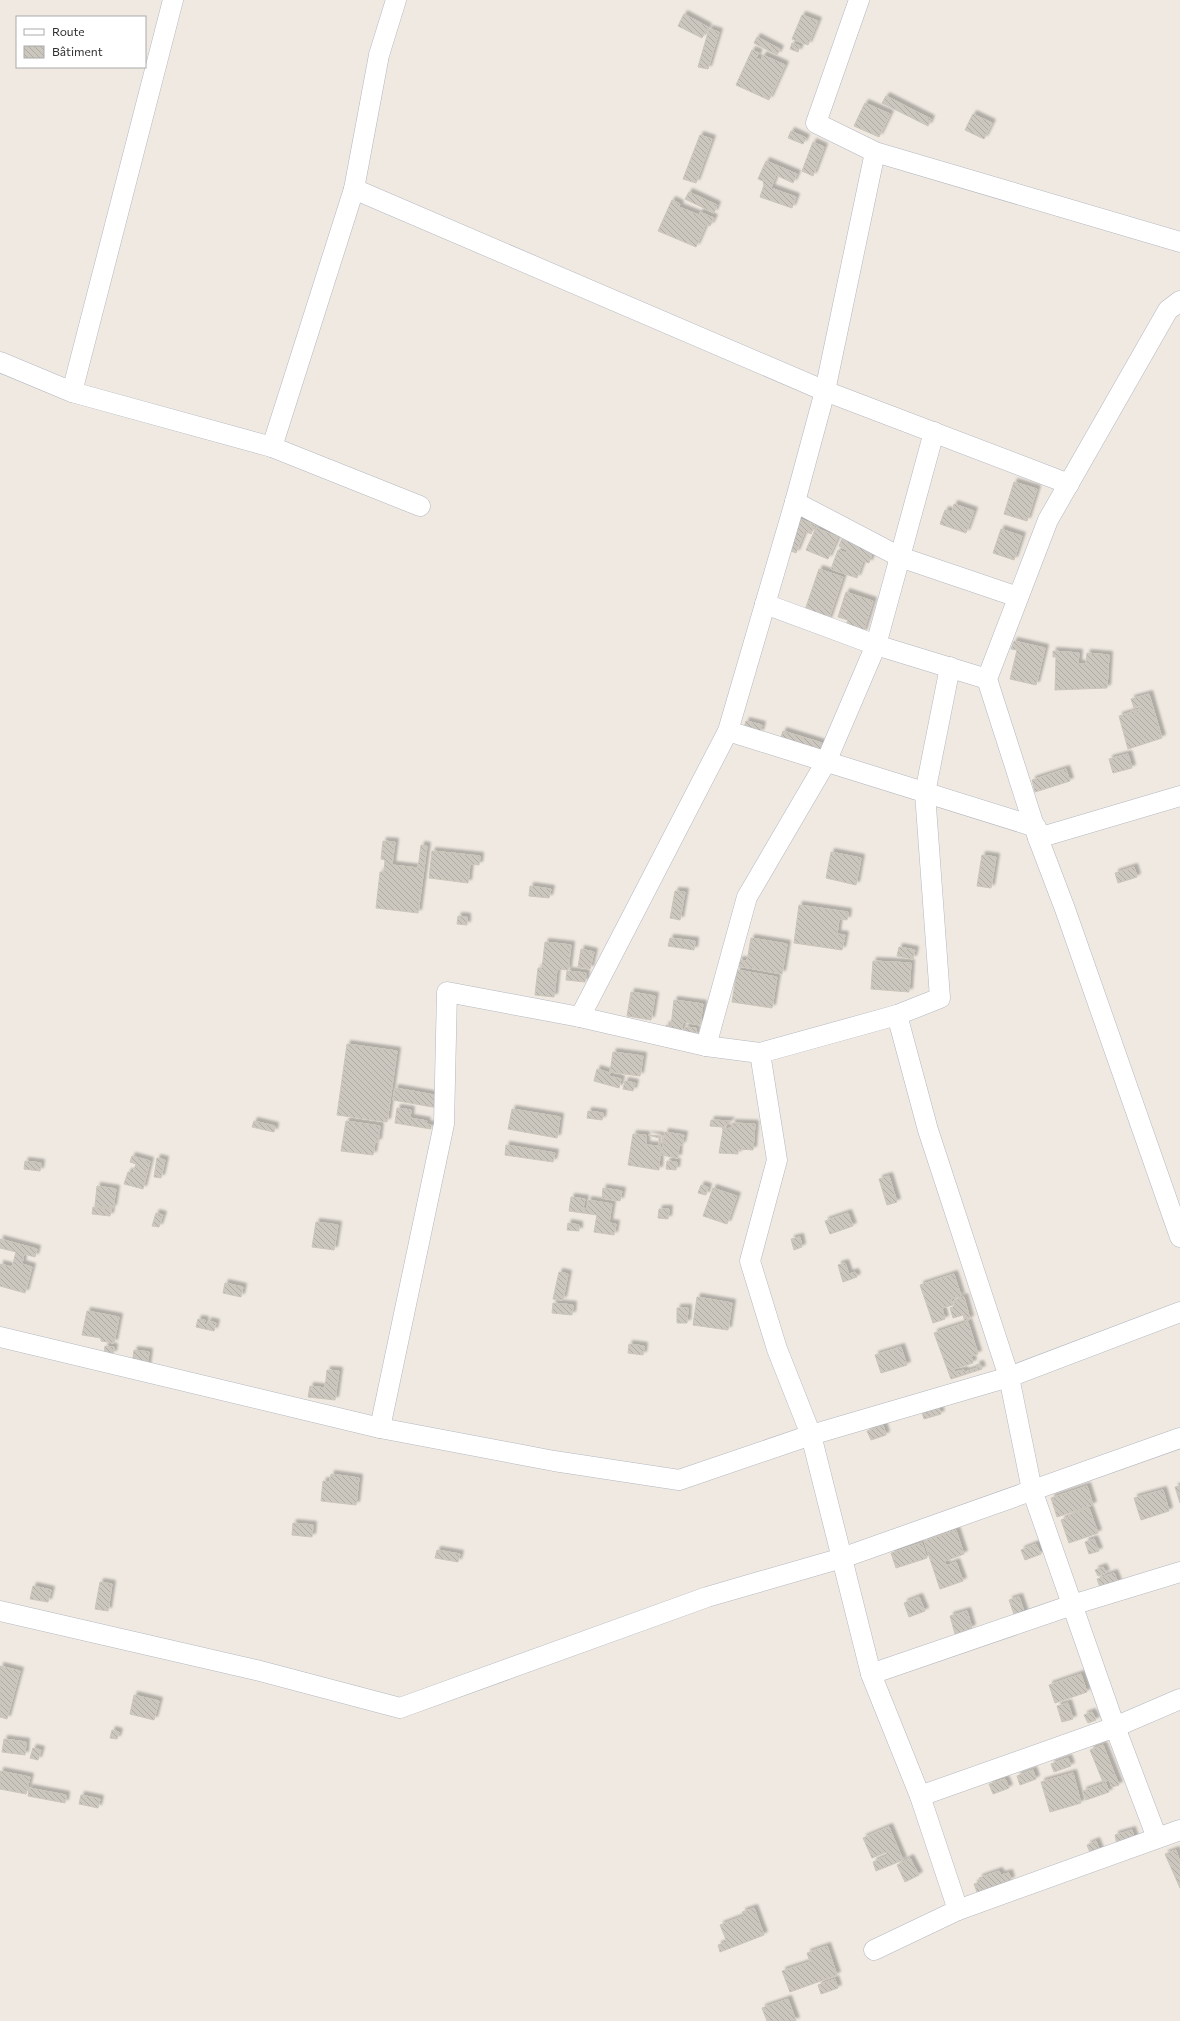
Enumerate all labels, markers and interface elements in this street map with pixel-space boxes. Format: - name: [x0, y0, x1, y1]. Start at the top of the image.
- legend: [16, 16, 146, 68]
- text: Route: [52, 24, 85, 38]
- text: Bâtiment: [52, 44, 103, 58]

